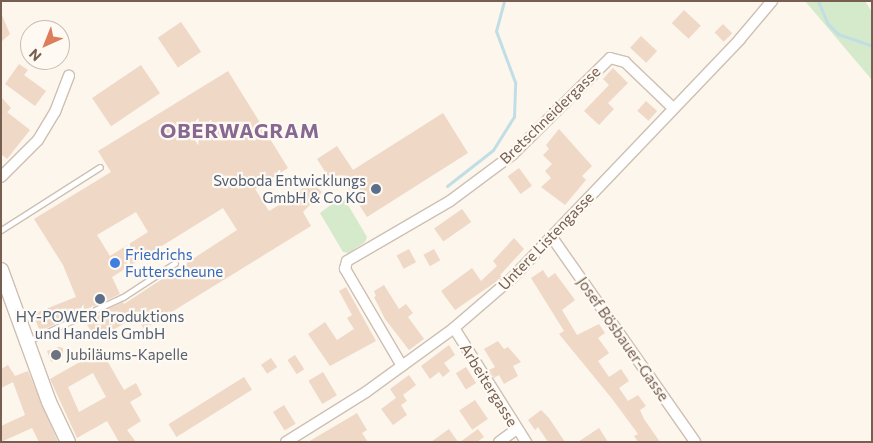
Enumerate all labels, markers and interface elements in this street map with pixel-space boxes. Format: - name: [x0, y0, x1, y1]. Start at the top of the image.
- north arrow: [20, 20, 70, 70]
- text: N: [25, 46, 45, 65]
- street label: Bretschneidergasse: [496, 62, 604, 168]
- district label: OBERWAGRAM: [159, 118, 321, 142]
- place label: Svoboda Entwicklungs GmbH & Co KG: [213, 171, 366, 206]
- marker: Svoboda Entwicklungs GmbH & Co KG: [370, 183, 382, 195]
- street label: Untere Listengasse: [495, 188, 597, 294]
- place label: Friedrichs Futterscheune: [125, 245, 223, 280]
- marker: Friedrichs Futterscheune: [109, 257, 121, 269]
- street label: Josef Bösbauer-Gasse: [573, 273, 673, 405]
- marker: HY-POWER Produktions und Handels GmbH: [94, 293, 106, 305]
- place label: HY-POWER Produktions und Handels GmbH: [16, 307, 184, 342]
- street label: Arbeitergasse: [456, 340, 522, 430]
- place label: Jubiläums-Kapelle: [66, 346, 188, 364]
- marker: Jubiläums-Kapelle: [50, 349, 62, 361]

